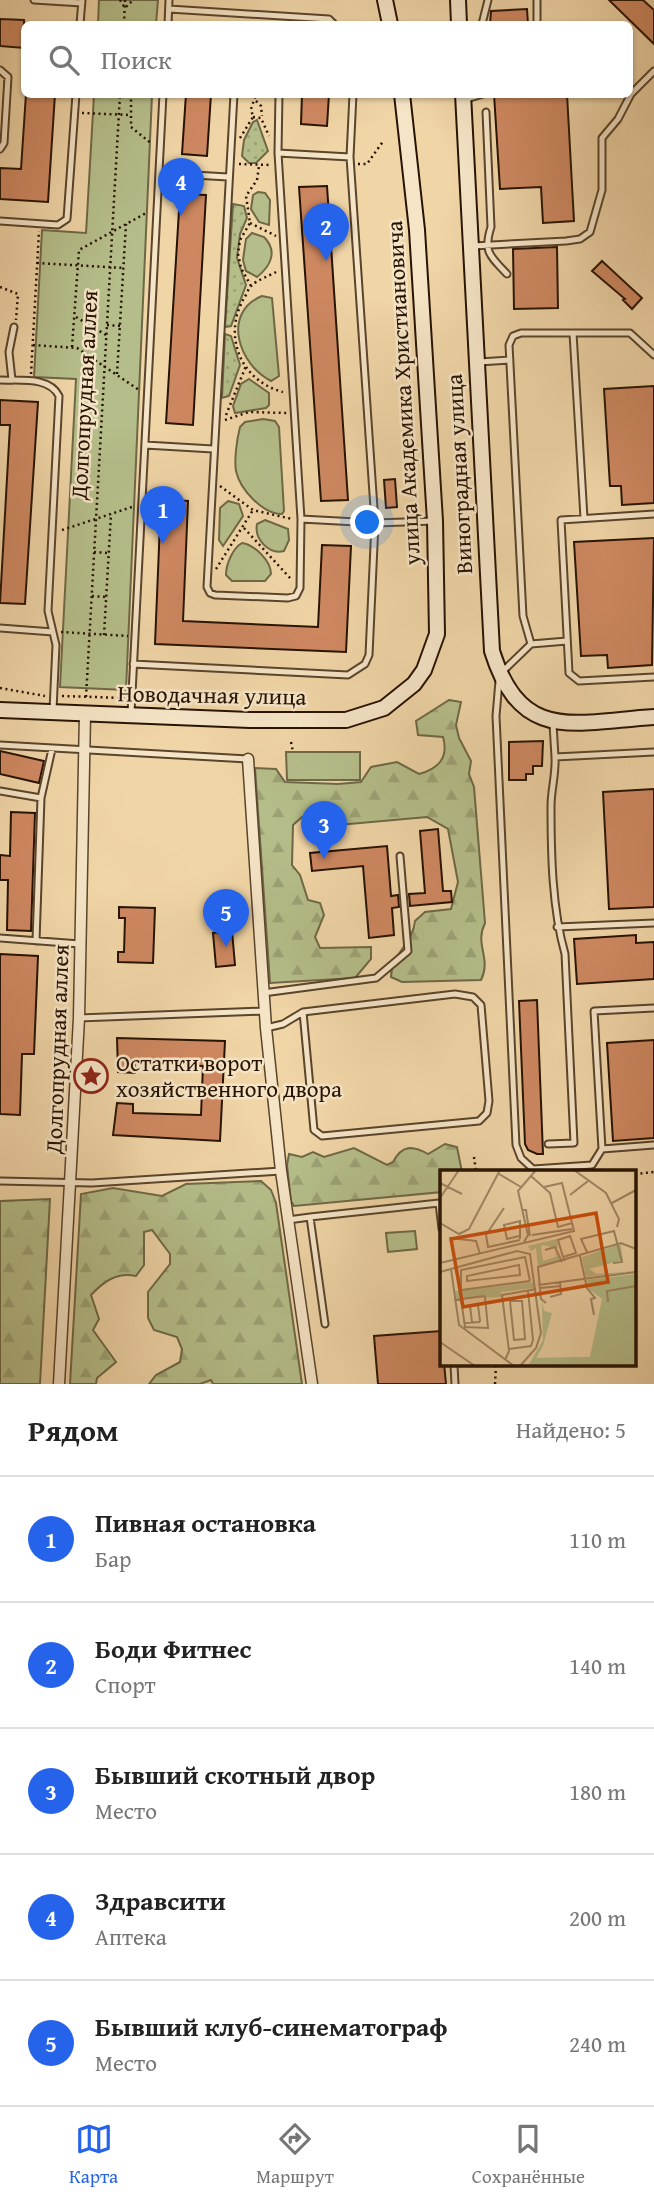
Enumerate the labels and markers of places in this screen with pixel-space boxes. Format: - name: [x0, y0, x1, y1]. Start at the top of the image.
- pin: 4: [158, 158, 204, 216]
- pin: 2: [303, 203, 349, 261]
- pin: 1: [140, 486, 186, 544]
- pin: 3: [301, 801, 347, 859]
- pin: 5: [203, 889, 249, 947]
- place label: Остатки ворот хозяйственного двора: [116, 1046, 342, 1105]
- place icon: Остатки ворот хозяйственного двора: [72, 1057, 110, 1095]

